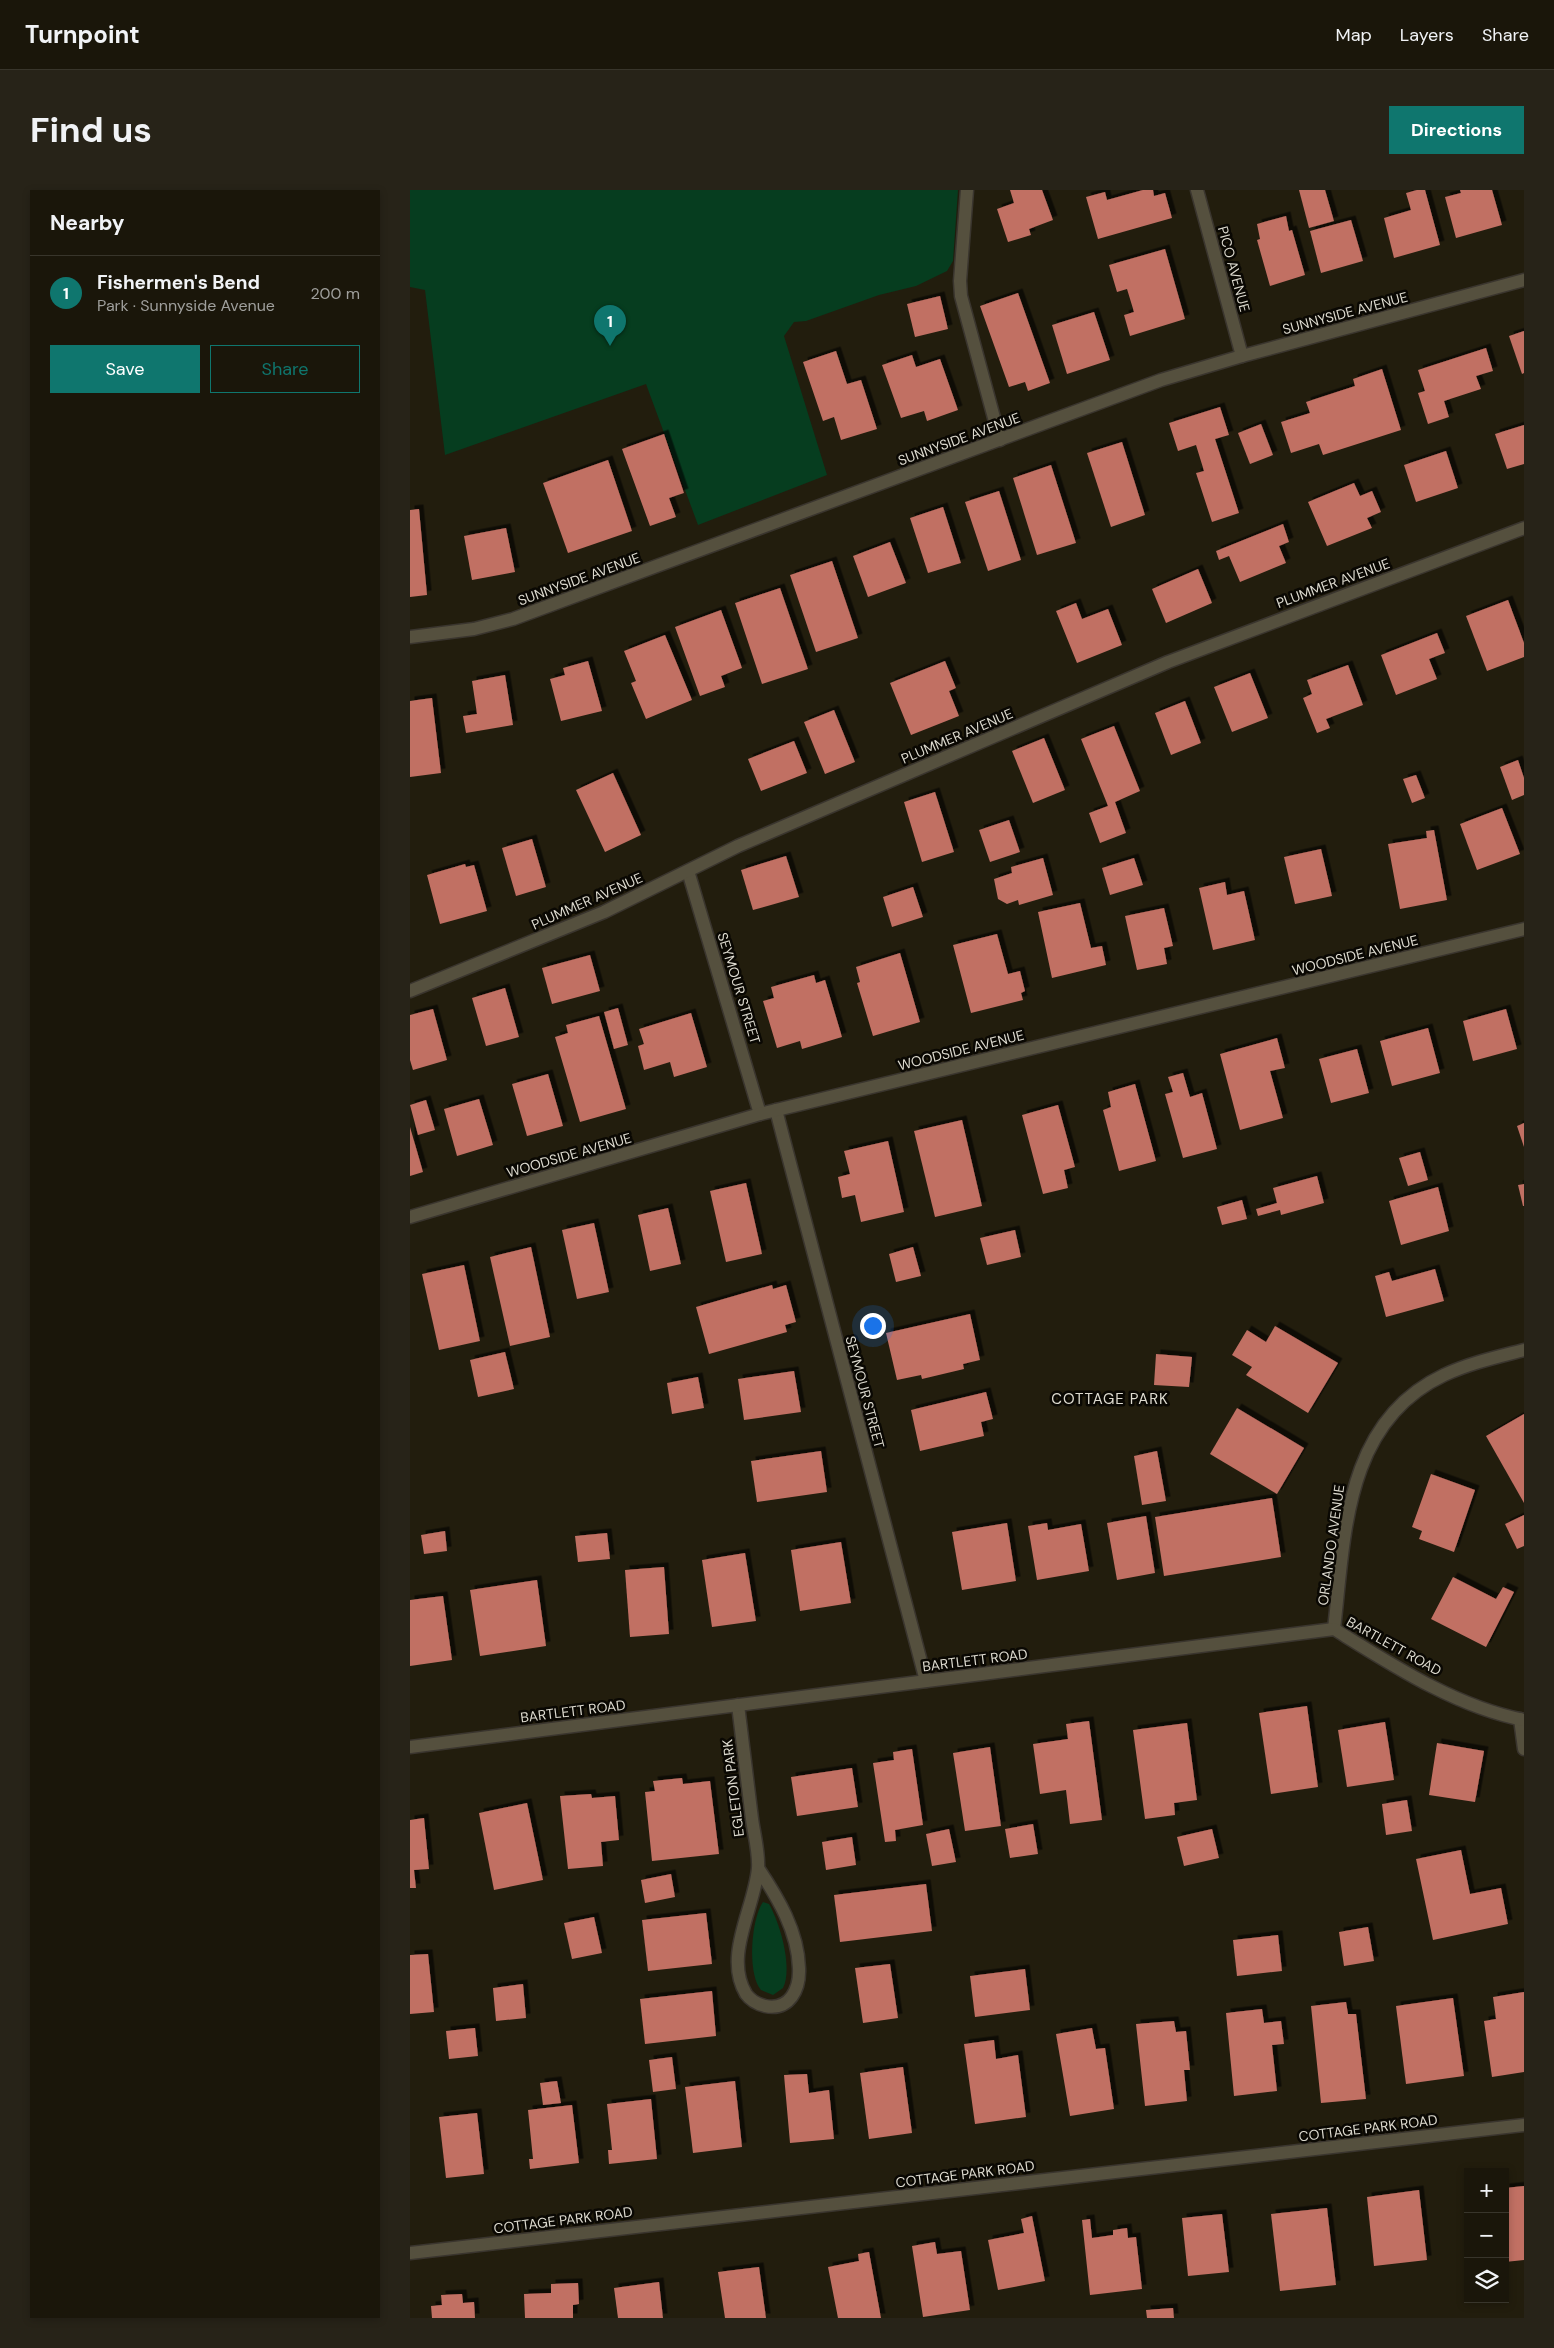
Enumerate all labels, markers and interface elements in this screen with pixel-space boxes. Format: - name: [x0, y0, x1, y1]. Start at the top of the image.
- text: Turnpoint: [25, 19, 140, 50]
- text: Map: [1336, 23, 1372, 47]
- text: Layers: [1400, 23, 1454, 47]
- text: Share: [1482, 23, 1529, 47]
- button: Directions: [1389, 106, 1524, 154]
- text: Find us: [30, 107, 152, 153]
- text: Nearby: [50, 209, 124, 237]
- street label: PICO AVENUE: [1214, 224, 1254, 314]
- text: Fishermen's Bend: [97, 270, 260, 295]
- text: 1: [63, 283, 69, 304]
- text: 200 m: [311, 283, 360, 304]
- street label: SUNNYSIDE AVENUE: [1280, 288, 1410, 338]
- text: Park · Sunnyside Avenue: [97, 295, 275, 316]
- pin: 1: [594, 305, 626, 346]
- button: Save: [50, 345, 200, 393]
- button: Share: [210, 345, 360, 393]
- street label: SUNNYSIDE AVENUE: [895, 408, 1023, 469]
- street label: SUNNYSIDE AVENUE: [515, 548, 643, 609]
- street label: PLUMMER AVENUE: [1274, 554, 1392, 612]
- street label: PLUMMER AVENUE: [898, 704, 1016, 768]
- street label: PLUMMER AVENUE: [529, 868, 645, 934]
- street label: SEYMOUR STREET: [713, 930, 765, 1046]
- street label: WOODSIDE AVENUE: [1290, 931, 1420, 979]
- street label: WOODSIDE AVENUE: [896, 1026, 1026, 1074]
- street label: WOODSIDE AVENUE: [504, 1129, 634, 1181]
- your location: [860, 1313, 886, 1339]
- street label: SEYMOUR STREET: [841, 1334, 889, 1450]
- district label: COTTAGE PARK: [1051, 1389, 1169, 1409]
- street label: ORLANDO AVENUE: [1314, 1483, 1348, 1606]
- street label: BARTLETT ROAD: [1343, 1612, 1445, 1680]
- street label: BARTLETT ROAD: [921, 1645, 1029, 1675]
- street label: BARTLETT ROAD: [519, 1696, 627, 1726]
- street label: EGLETON PARK: [718, 1738, 748, 1838]
- street label: COTTAGE PARK ROAD: [1298, 2111, 1438, 2145]
- street label: COTTAGE PARK ROAD: [895, 2157, 1035, 2191]
- map controls: [1464, 2168, 1509, 2303]
- button: +: [1464, 2168, 1509, 2213]
- street label: COTTAGE PARK ROAD: [493, 2203, 633, 2237]
- button: −: [1464, 2213, 1509, 2258]
- button: layers: [1464, 2258, 1509, 2303]

